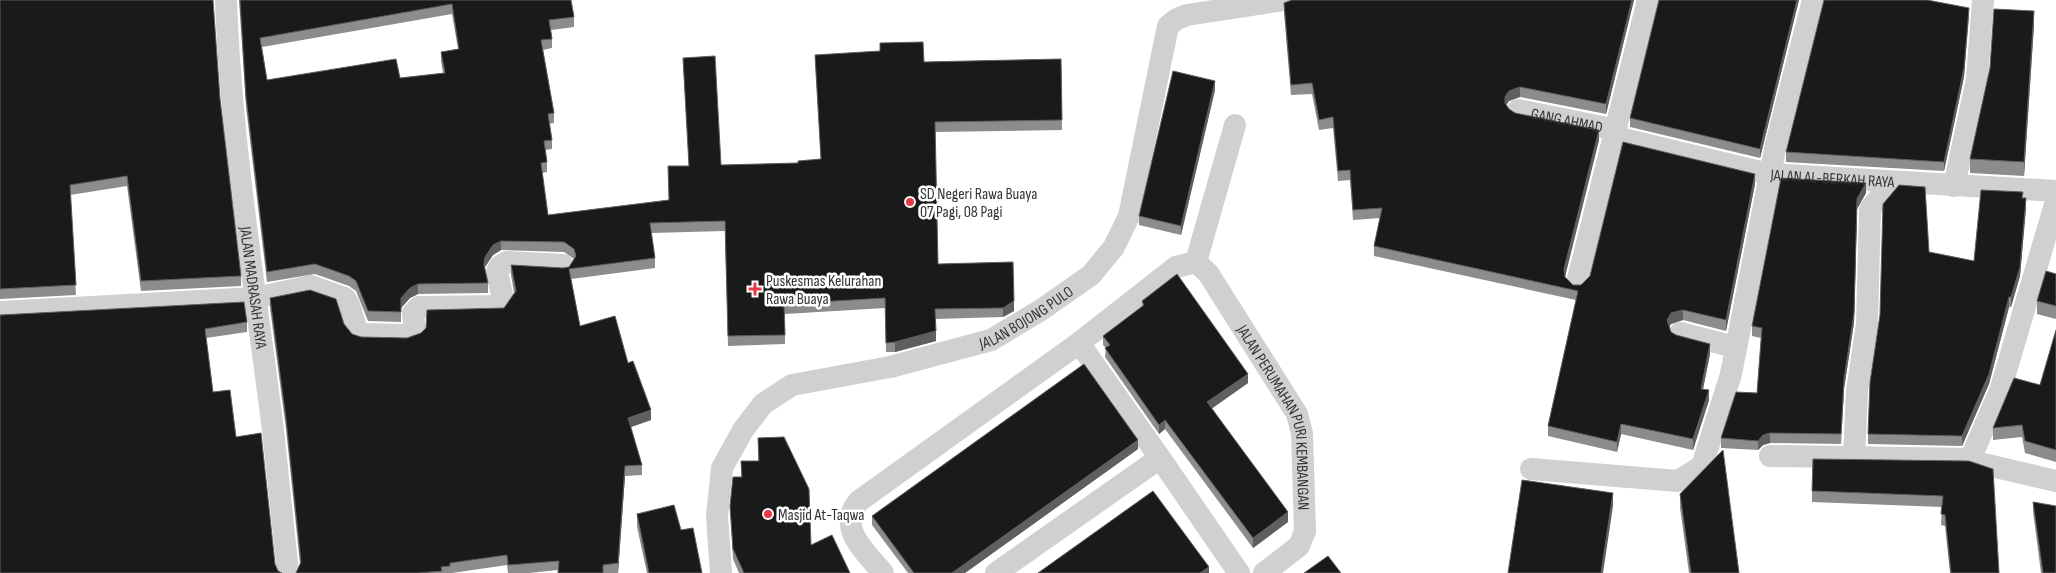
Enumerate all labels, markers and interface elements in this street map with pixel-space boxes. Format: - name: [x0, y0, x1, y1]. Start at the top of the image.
- street label: GANG AHMAD: [1529, 105, 1604, 138]
- street label: JALAN AL-BERKAH RAYA: [1769, 166, 1895, 192]
- place label: SD Negeri Rawa Buaya 07 Pagi, 08 Pagi: [920, 185, 1037, 222]
- marker: SD Negeri Rawa Buaya 07 Pagi, 08 Pagi: [904, 196, 916, 208]
- street label: JALAN MADRASAH RAYA: [235, 225, 270, 350]
- place label: Puskesmas Kelurahan Rawa Buaya: [766, 272, 881, 309]
- marker: Puskesmas Kelurahan Rawa Buaya: [748, 282, 762, 296]
- street label: JALAN BOJONG PULO: [976, 282, 1077, 354]
- street label: JALAN PERUMAHAN PURI KEMBANGAN: [1232, 321, 1312, 511]
- place label: Masjid At-Taqwa: [778, 506, 865, 525]
- marker: Masjid At-Taqwa: [762, 508, 774, 520]

